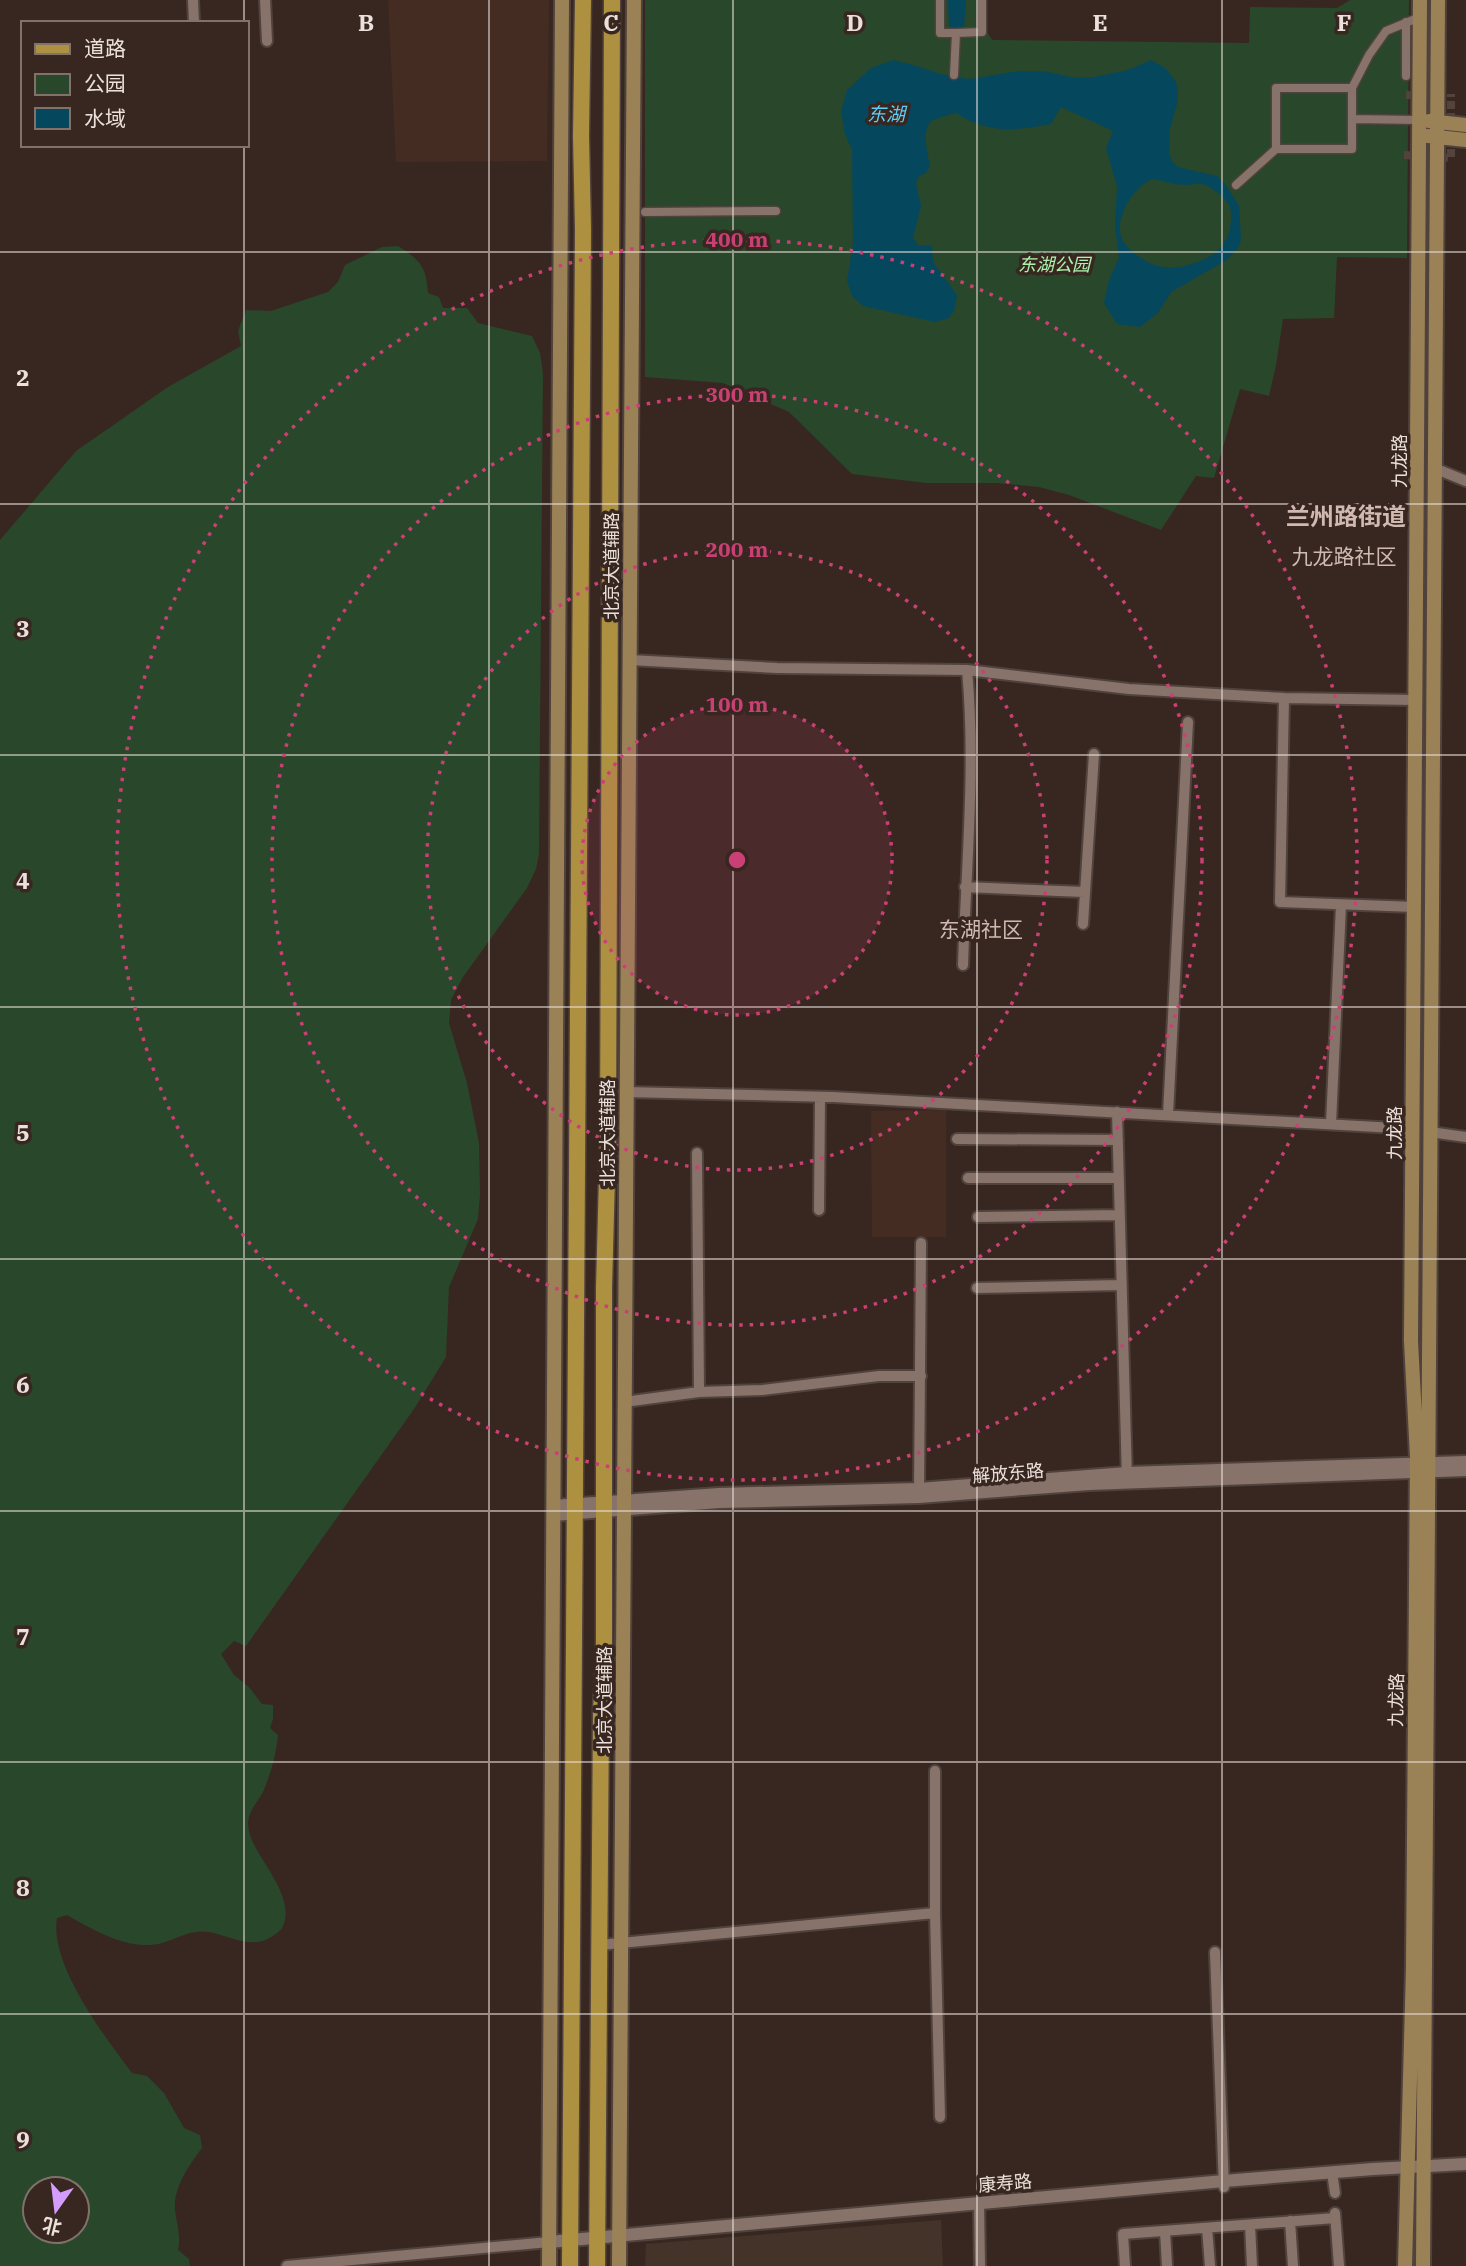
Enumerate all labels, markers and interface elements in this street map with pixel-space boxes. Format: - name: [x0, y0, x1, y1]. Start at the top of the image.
- text: B: [358, 7, 374, 37]
- text: C: [603, 7, 619, 37]
- text: D: [846, 7, 864, 37]
- text: E: [1092, 7, 1108, 37]
- text: F: [1337, 7, 1351, 37]
- legend: [21, 21, 248, 147]
- text: 道路: [84, 34, 126, 62]
- text: 公园: [84, 69, 126, 97]
- water label: 东湖: [867, 102, 908, 126]
- text: 水域: [84, 104, 126, 132]
- text: 400 m: [705, 225, 769, 253]
- park label: 东湖公园: [1018, 253, 1093, 276]
- text: 2: [16, 362, 30, 392]
- text: 300 m: [705, 380, 769, 408]
- street label: 九龙路: [1388, 434, 1411, 488]
- district label: 兰州路街道: [1286, 500, 1406, 532]
- street label: 北京大道辅路: [600, 512, 623, 620]
- text: 200 m: [705, 535, 769, 563]
- district label: 九龙路社区: [1292, 542, 1397, 570]
- text: 3: [16, 613, 30, 643]
- text: 100 m: [705, 690, 769, 718]
- centre of rings: [725, 848, 749, 872]
- text: 4: [16, 865, 30, 895]
- district label: 东湖社区: [939, 915, 1023, 943]
- street label: 北京大道辅路: [596, 1079, 619, 1187]
- street label: 九龙路: [1383, 1106, 1406, 1160]
- text: 5: [16, 1117, 30, 1147]
- text: 6: [16, 1369, 30, 1399]
- street label: 解放东路: [971, 1458, 1045, 1488]
- text: 7: [16, 1621, 30, 1651]
- street label: 北京大道辅路: [593, 1646, 616, 1754]
- street label: 九龙路: [1384, 1673, 1408, 1727]
- text: 8: [16, 1872, 30, 1902]
- text: 9: [16, 2124, 30, 2154]
- street label: 康寿路: [977, 2169, 1033, 2197]
- north arrow: [21, 2175, 91, 2245]
- text: 北: [40, 2213, 64, 2240]

